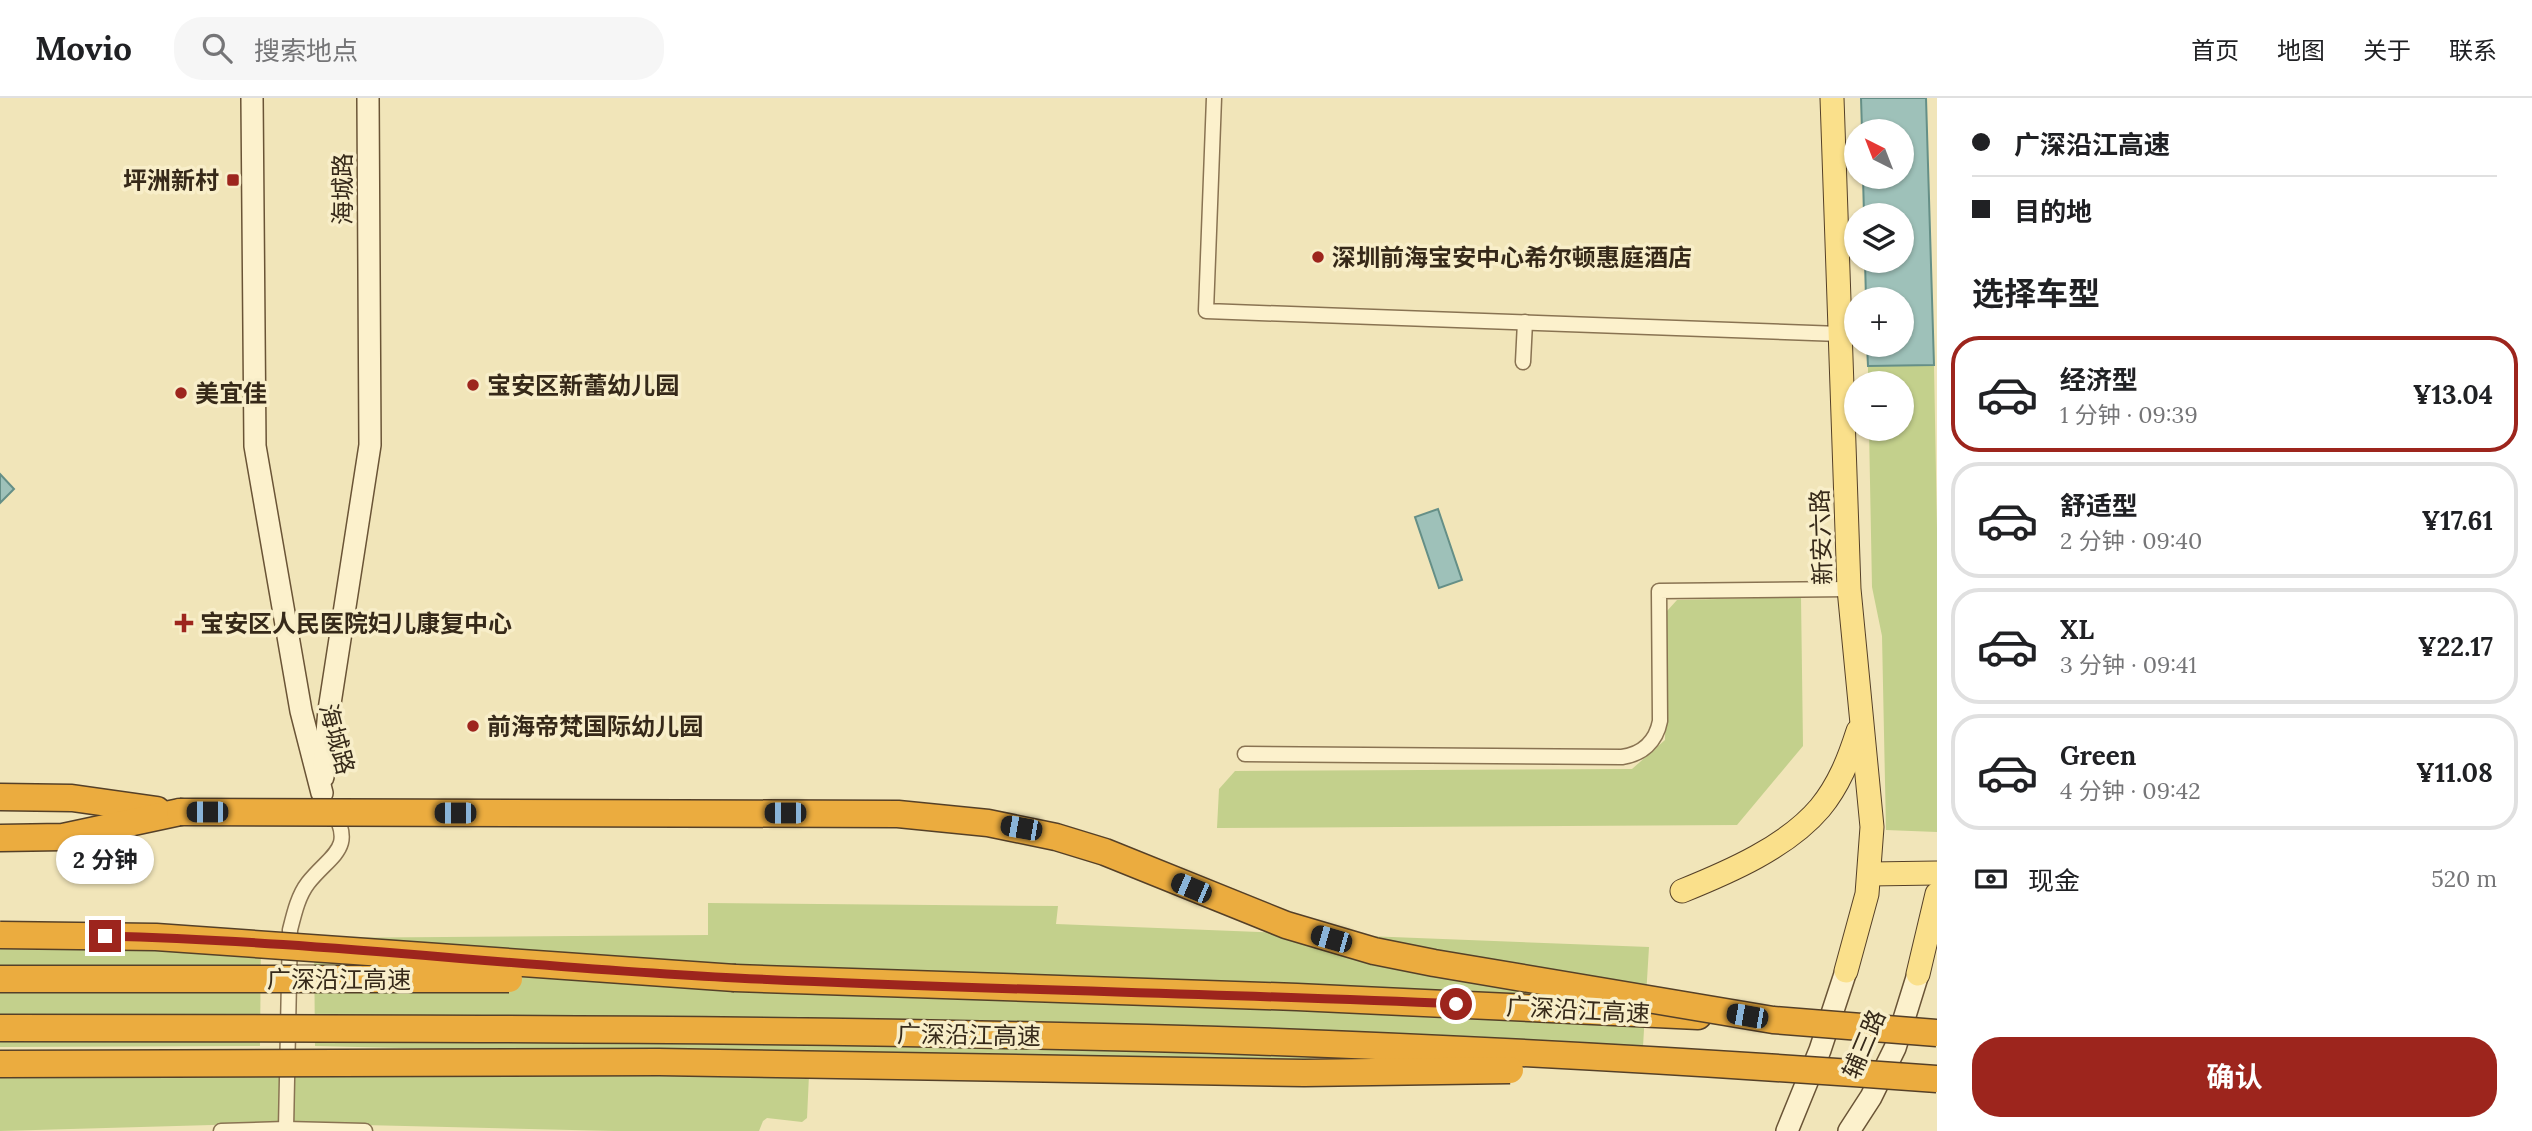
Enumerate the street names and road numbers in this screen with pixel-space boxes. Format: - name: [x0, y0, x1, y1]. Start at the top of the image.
- street label: 海城路: [327, 153, 358, 225]
- street label: 新安六路: [1804, 488, 1838, 586]
- street label: 海城路: [313, 700, 361, 778]
- street label: 广深沿江高速: [267, 964, 411, 995]
- street label: 广深沿江高速: [1505, 991, 1651, 1029]
- street label: 辅三路: [1836, 1005, 1892, 1083]
- street label: 广深沿江高速: [897, 1018, 1041, 1052]

